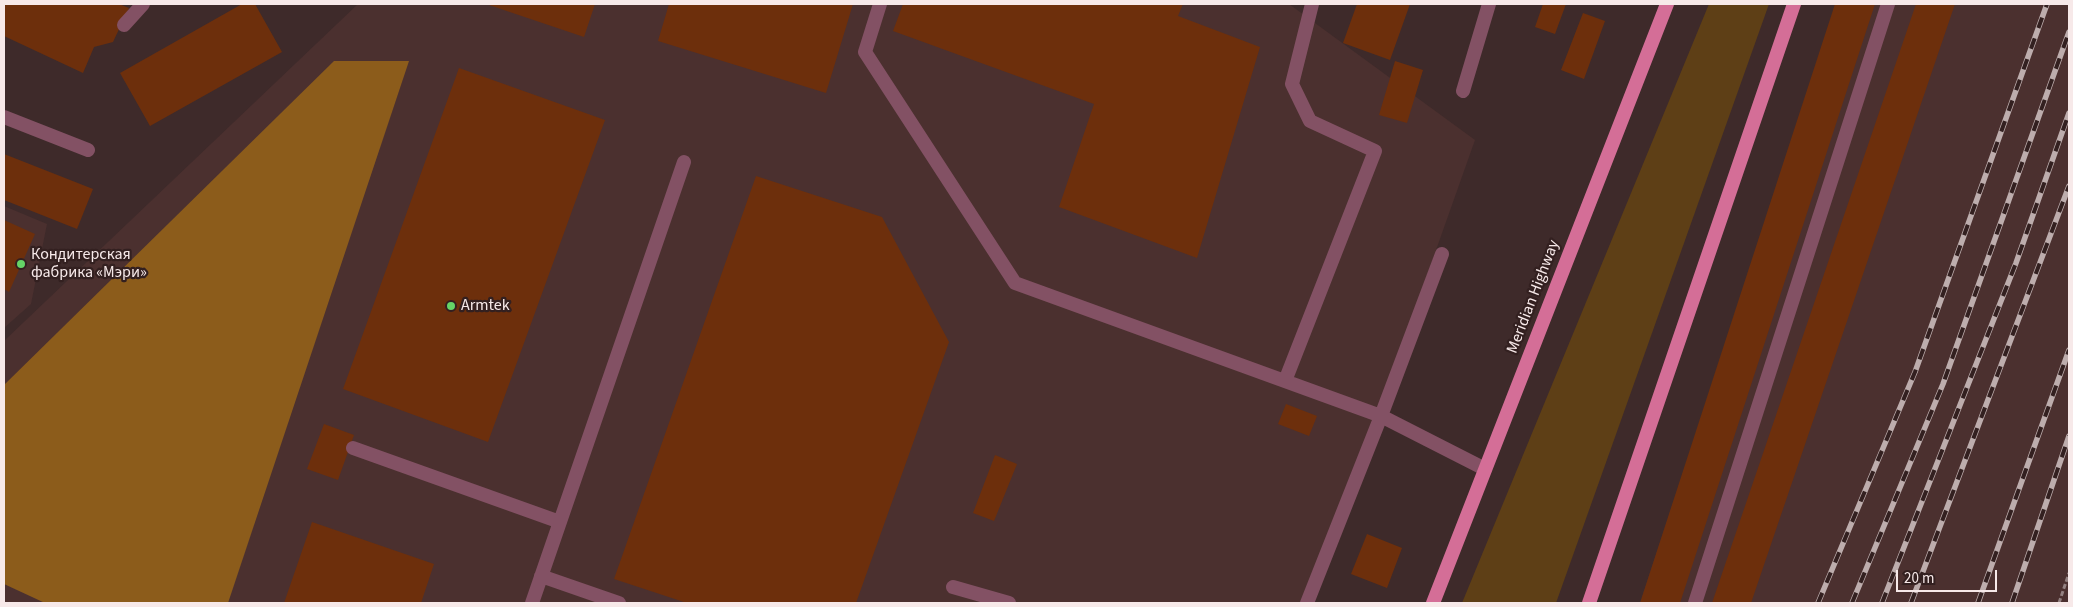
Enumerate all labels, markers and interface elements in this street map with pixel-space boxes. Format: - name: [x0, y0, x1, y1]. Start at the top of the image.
- street label: Meridian Highway: [1504, 238, 1564, 356]
- place label: Кондитерская фабрика «Мэри»: [31, 245, 147, 283]
- marker: Кондитерская фабрика «Мэри»: [15, 258, 27, 270]
- place label: Armtek: [461, 296, 510, 316]
- marker: Armtek: [445, 300, 457, 312]
- scale bar: [1898, 560, 1999, 592]
- text: 20 m: [1904, 568, 1934, 589]

